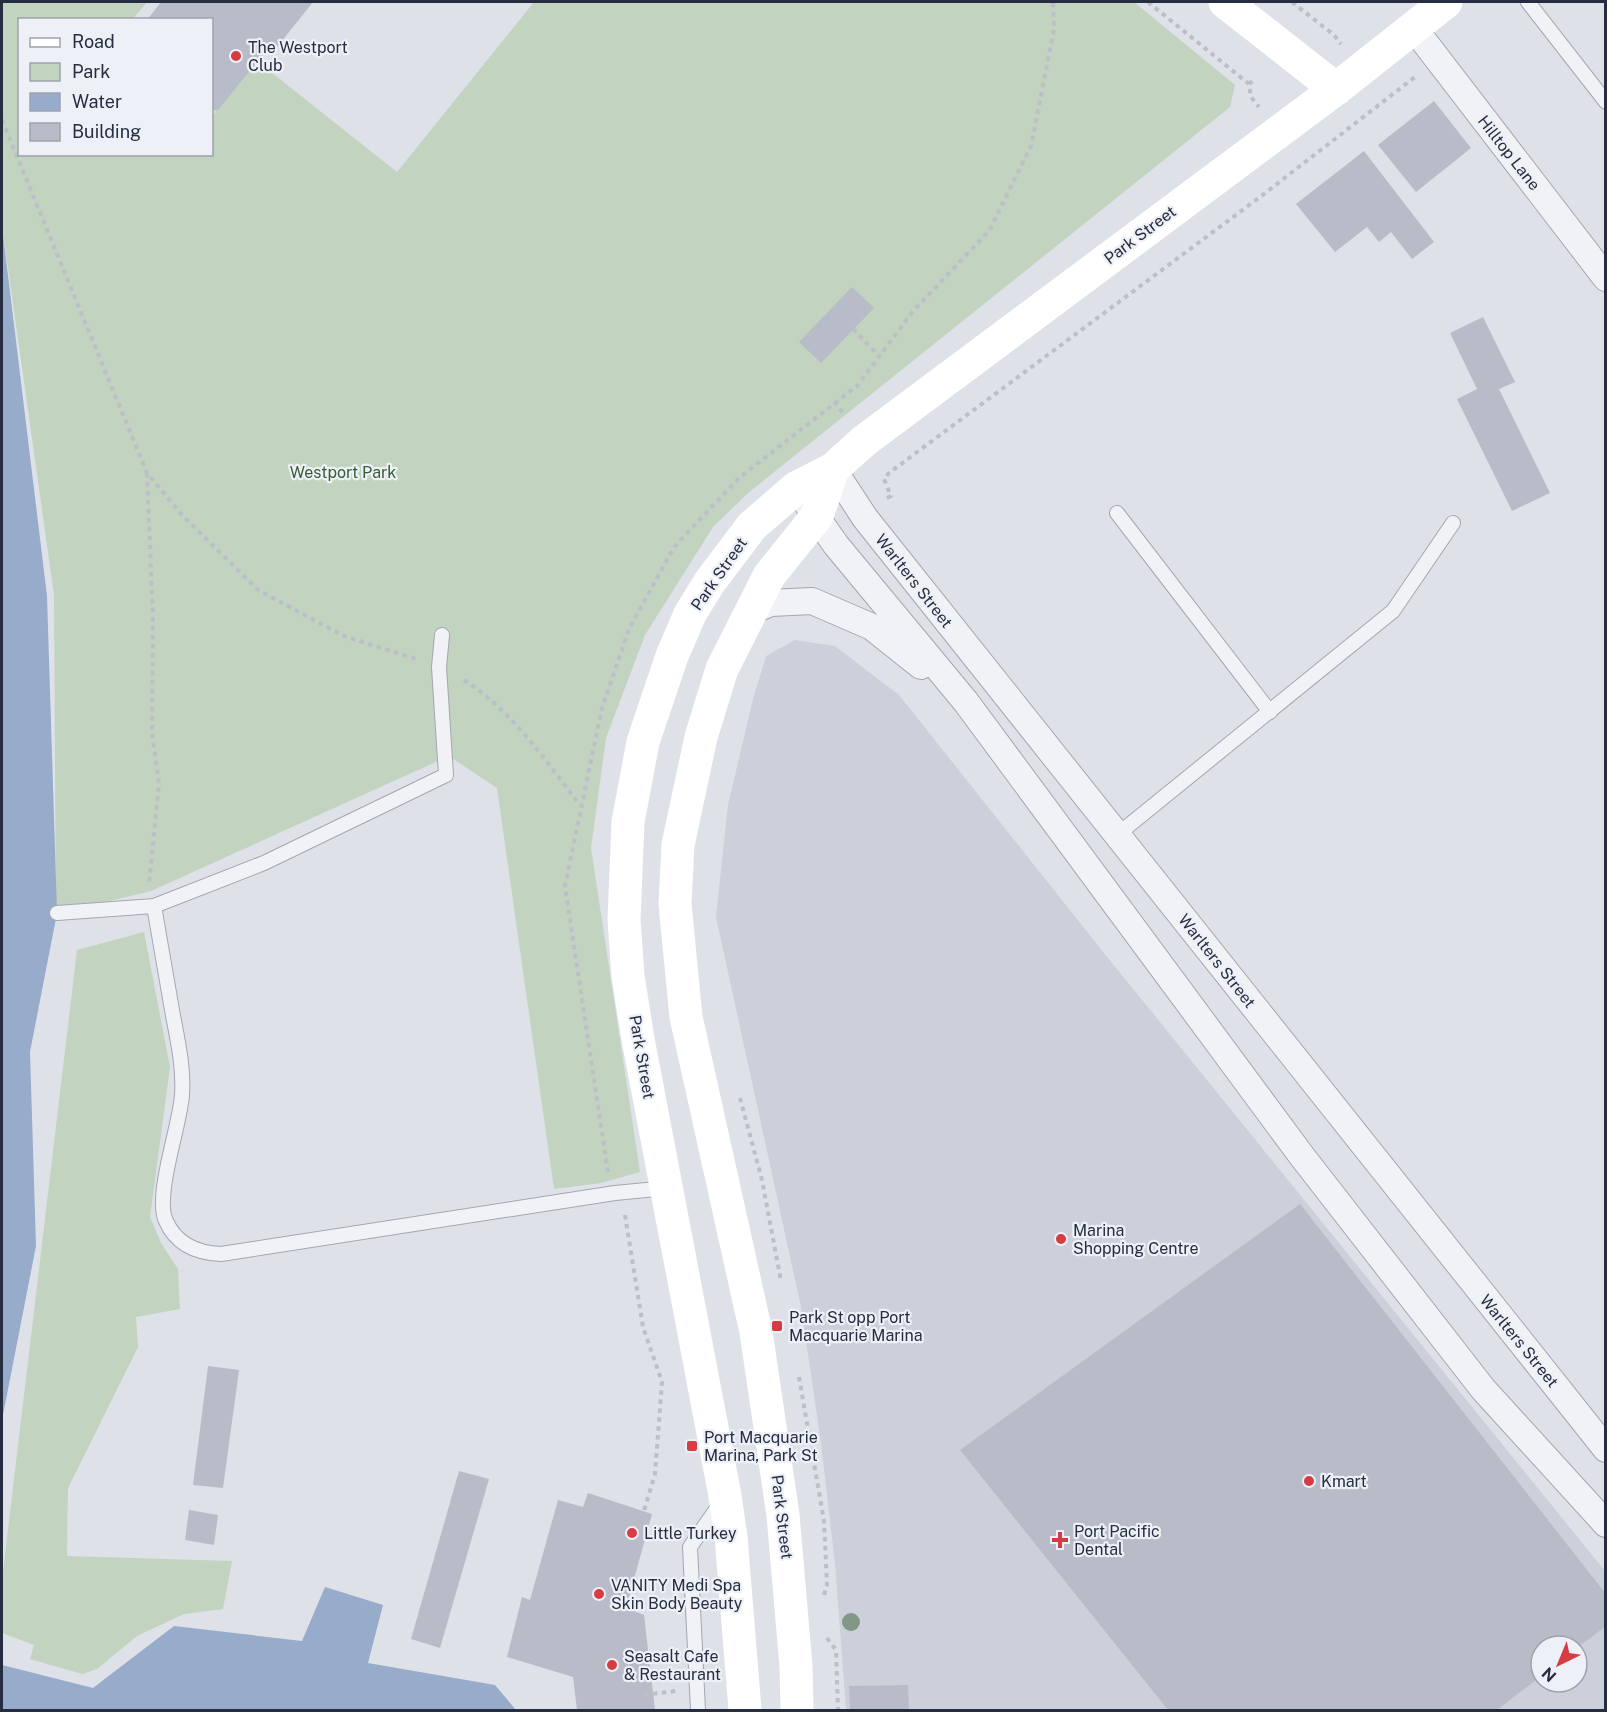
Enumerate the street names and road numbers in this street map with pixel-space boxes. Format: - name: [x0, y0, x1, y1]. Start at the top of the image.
- street label: Hilltop Lane: [1474, 112, 1544, 194]
- street label: Park Street: [1100, 202, 1180, 268]
- street label: Warlters Street: [871, 530, 957, 632]
- street label: Park Street: [687, 534, 751, 614]
- street label: Warlters Street: [1174, 910, 1260, 1012]
- street label: Park Street: [625, 1014, 659, 1100]
- street label: Warlters Street: [1476, 1291, 1562, 1391]
- street label: Park Street: [767, 1474, 797, 1560]

